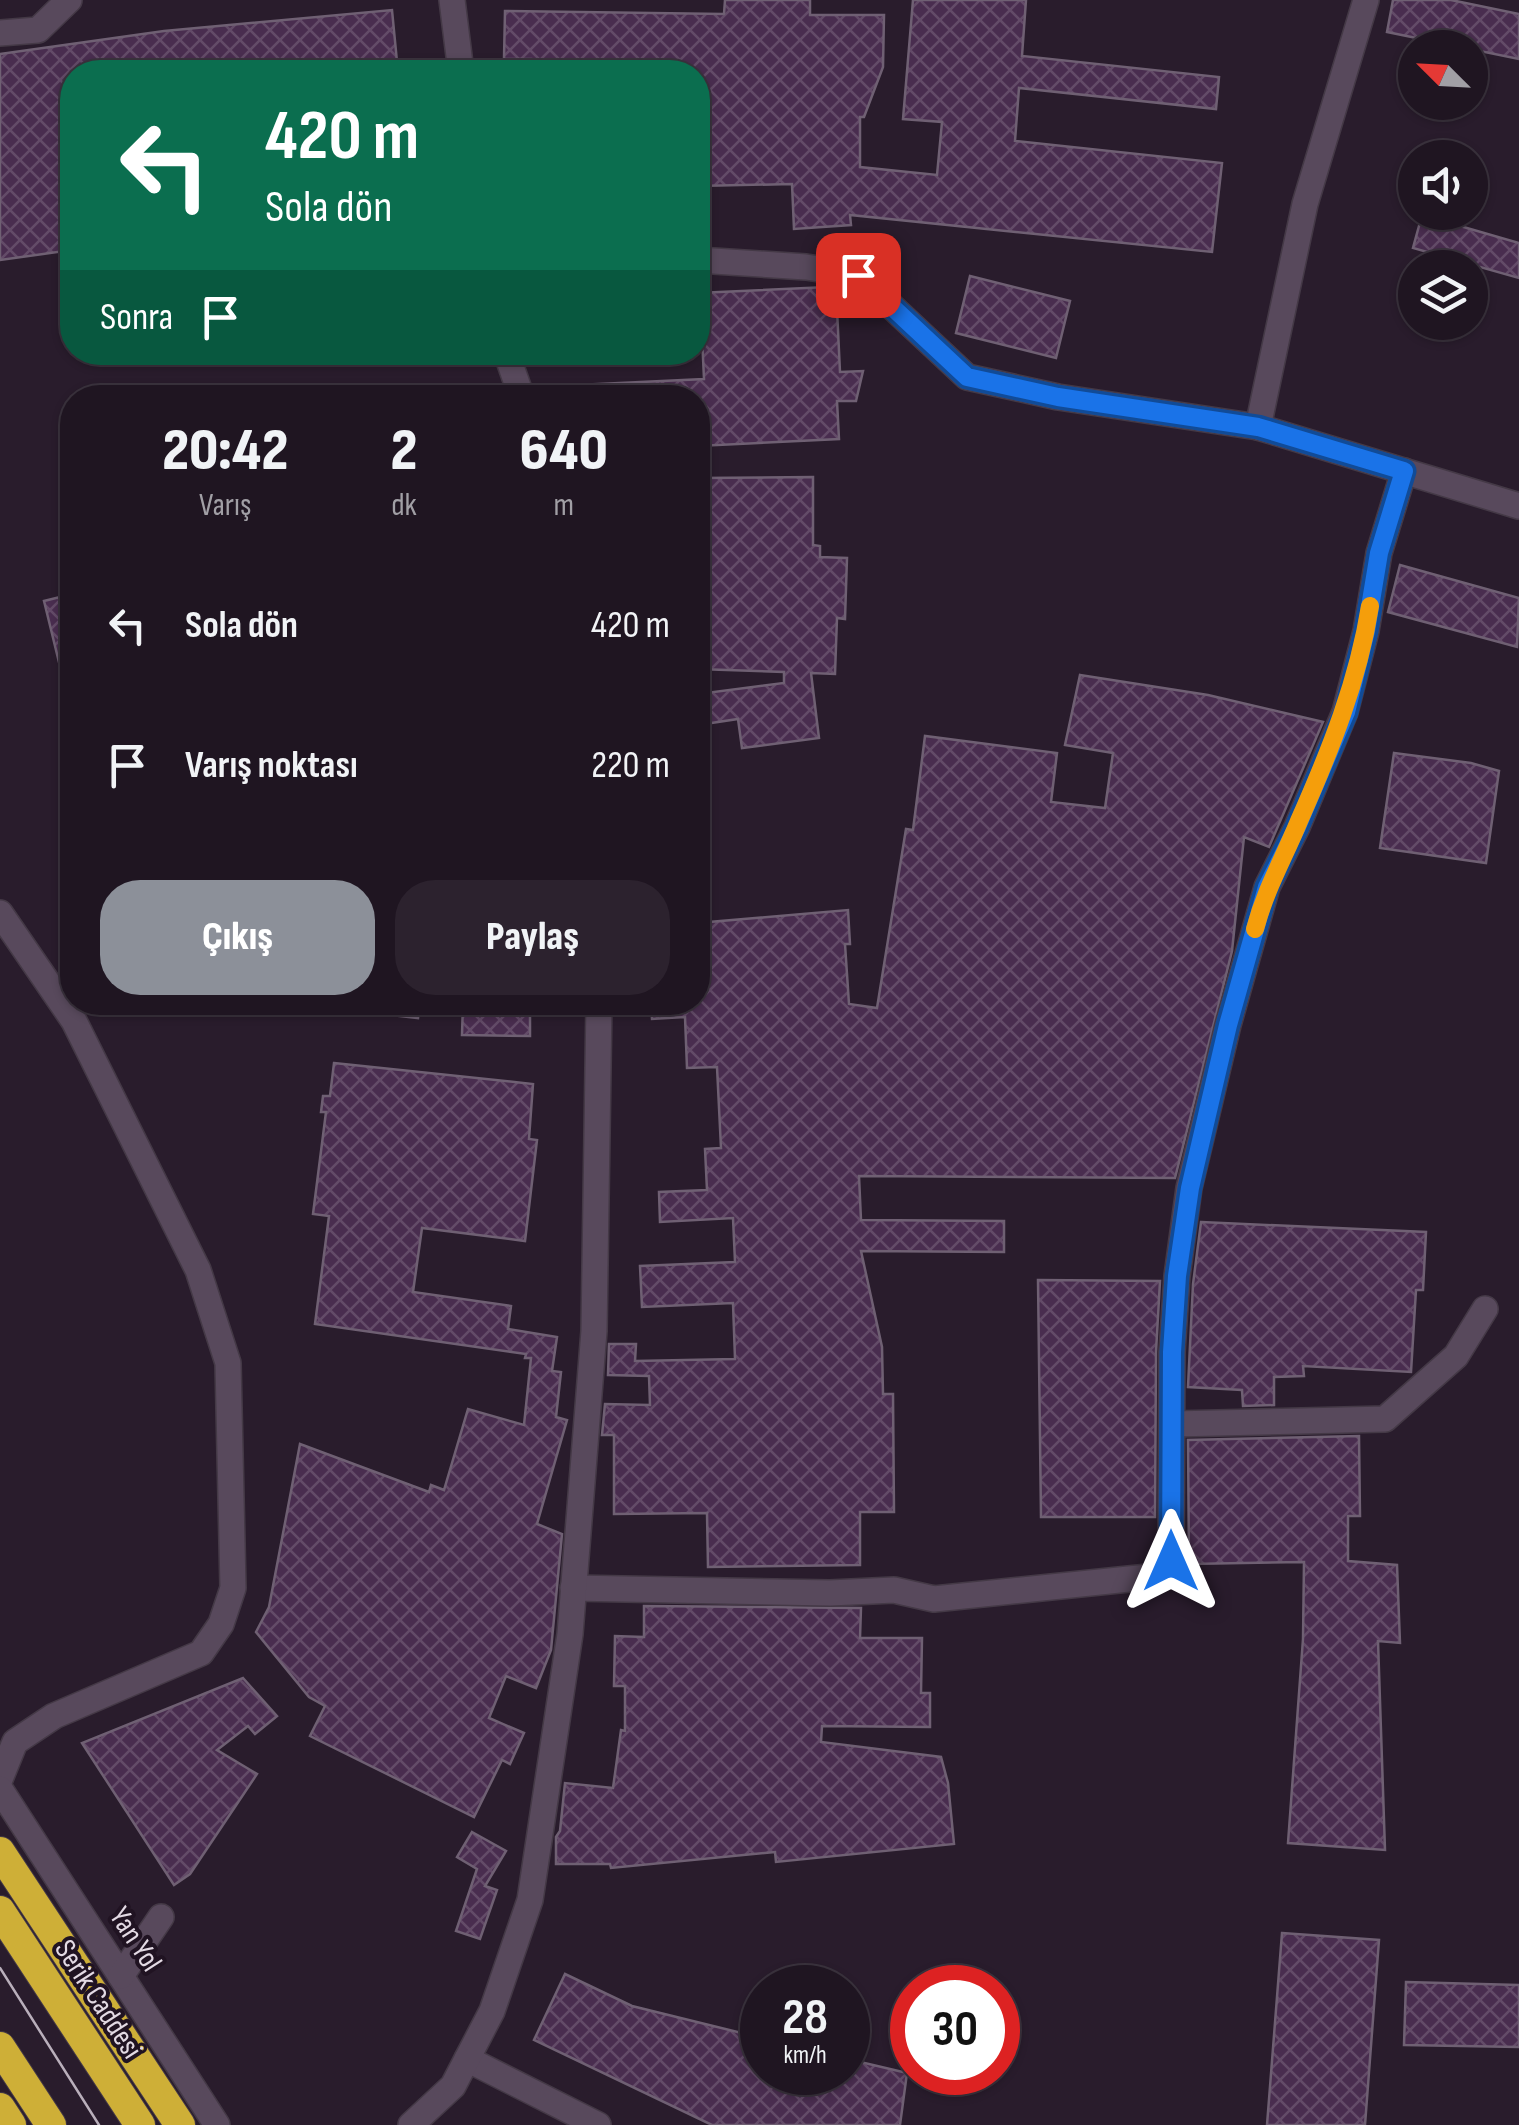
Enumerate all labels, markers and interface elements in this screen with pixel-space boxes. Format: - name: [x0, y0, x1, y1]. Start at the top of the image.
- north arrow: [1398, 30, 1488, 120]
- map controls: [1398, 30, 1488, 340]
- text: 420 m: [265, 95, 419, 179]
- icon: left: [100, 100, 230, 230]
- button: sound: [1398, 140, 1488, 230]
- text: Sola dön: [265, 180, 393, 235]
- pin: [816, 233, 901, 318]
- icon: arrive: [831, 248, 886, 303]
- button: layers: [1398, 250, 1488, 340]
- icon: arrive: [193, 290, 248, 345]
- text: Sonra: [100, 295, 173, 340]
- text: 20:42: [162, 415, 288, 487]
- text: 2: [391, 415, 417, 487]
- text: 640: [520, 415, 608, 487]
- text: Varış: [199, 486, 251, 525]
- text: dk: [391, 486, 417, 525]
- text: m: [553, 486, 574, 525]
- icon: left: [100, 598, 155, 653]
- text: Sola dön: [185, 603, 298, 648]
- text: 420 m: [591, 603, 670, 648]
- icon: arrive: [100, 738, 155, 793]
- text: Varış noktası: [185, 743, 358, 788]
- text: 220 m: [591, 743, 670, 788]
- button: Çıkış: [100, 880, 375, 995]
- button: Paylaş: [395, 880, 670, 995]
- position arrow: [1119, 1509, 1223, 1613]
- street label: Yan Yol: [101, 1901, 169, 1978]
- street label: Serik Caddesi: [46, 1933, 150, 2066]
- speed limit sign: 30: [890, 1965, 1020, 2095]
- text: 28: [782, 1988, 828, 2048]
- text: km/h: [783, 2040, 827, 2071]

